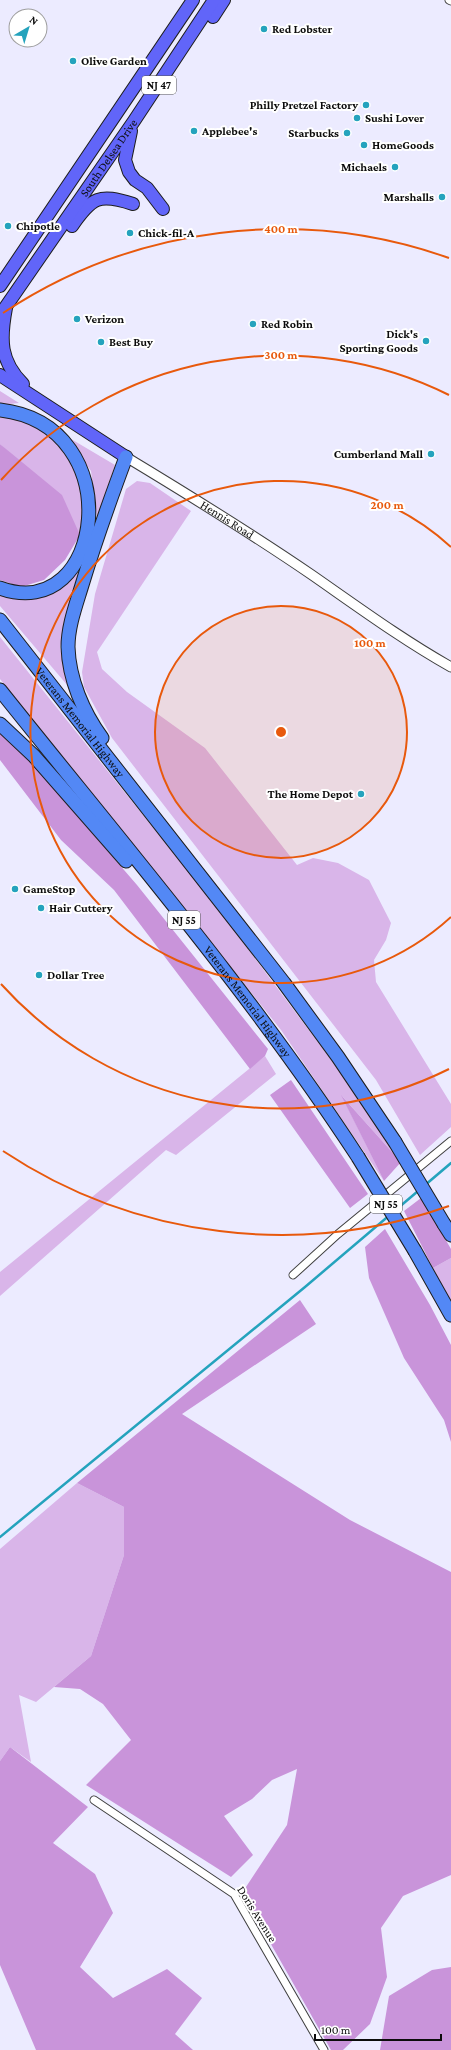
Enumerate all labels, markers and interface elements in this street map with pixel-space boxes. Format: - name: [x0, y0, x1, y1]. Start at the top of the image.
- north arrow: [8, 8, 48, 48]
- text: N: [28, 13, 41, 27]
- place label: Red Lobster: [272, 22, 332, 36]
- marker: Red Lobster: [259, 24, 269, 34]
- place label: Olive Garden: [81, 54, 147, 68]
- marker: Olive Garden: [68, 56, 78, 66]
- road number: NJ 47: [142, 76, 176, 94]
- place label: Philly Pretzel Factory: [250, 98, 358, 112]
- marker: Philly Pretzel Factory: [361, 100, 371, 110]
- place label: Sushi Lover: [365, 111, 424, 125]
- marker: Sushi Lover: [352, 113, 362, 123]
- street label: South Delsea Drive: [77, 116, 140, 199]
- place label: Applebee's: [201, 124, 257, 138]
- marker: Applebee's: [189, 126, 199, 136]
- place label: Starbucks: [288, 126, 339, 140]
- marker: Starbucks: [342, 128, 352, 138]
- place label: HomeGoods: [372, 138, 434, 152]
- marker: HomeGoods: [359, 140, 369, 150]
- place label: Michaels: [341, 160, 387, 174]
- marker: Michaels: [390, 162, 400, 172]
- place label: Marshalls: [384, 190, 434, 204]
- marker: Marshalls: [437, 192, 447, 202]
- place label: Chipotle: [16, 219, 60, 233]
- marker: Chipotle: [3, 221, 13, 231]
- text: 400 m: [264, 222, 299, 236]
- place label: Chick-fil-A: [138, 226, 195, 240]
- marker: Chick-fil-A: [125, 228, 135, 238]
- place label: Verizon: [84, 312, 124, 326]
- marker: Verizon: [72, 314, 82, 324]
- place label: Red Robin: [261, 317, 313, 331]
- marker: Red Robin: [248, 319, 258, 329]
- place label: Dick's Sporting Goods: [340, 327, 418, 355]
- place label: Best Buy: [109, 335, 153, 349]
- marker: Dick's Sporting Goods: [421, 336, 431, 346]
- marker: Best Buy: [96, 337, 106, 347]
- text: 300 m: [265, 348, 298, 362]
- place label: Cumberland Mall: [334, 447, 423, 461]
- marker: Cumberland Mall: [426, 449, 436, 459]
- street label: Hennis Road: [198, 497, 257, 542]
- text: 200 m: [370, 498, 404, 512]
- text: 100 m: [354, 636, 387, 650]
- street label: Veterans Memorial Highway: [33, 664, 128, 781]
- centre of rings: [274, 725, 288, 739]
- place label: The Home Depot: [267, 787, 354, 801]
- marker: The Home Depot: [356, 789, 366, 799]
- place label: GameStop: [23, 882, 76, 896]
- marker: GameStop: [10, 884, 20, 894]
- place label: Hair Cuttery: [49, 901, 113, 915]
- marker: Hair Cuttery: [36, 903, 46, 913]
- road number: NJ 55: [168, 911, 200, 929]
- street label: Veterans Memorial Highway: [201, 943, 294, 1061]
- place label: Dollar Tree: [47, 968, 105, 982]
- marker: Dollar Tree: [34, 970, 44, 980]
- road number: NJ 55: [370, 1195, 402, 1213]
- street label: Doris Avenue: [234, 1883, 280, 1945]
- scale bar: [315, 2016, 441, 2042]
- text: 100 m: [321, 2023, 351, 2037]

